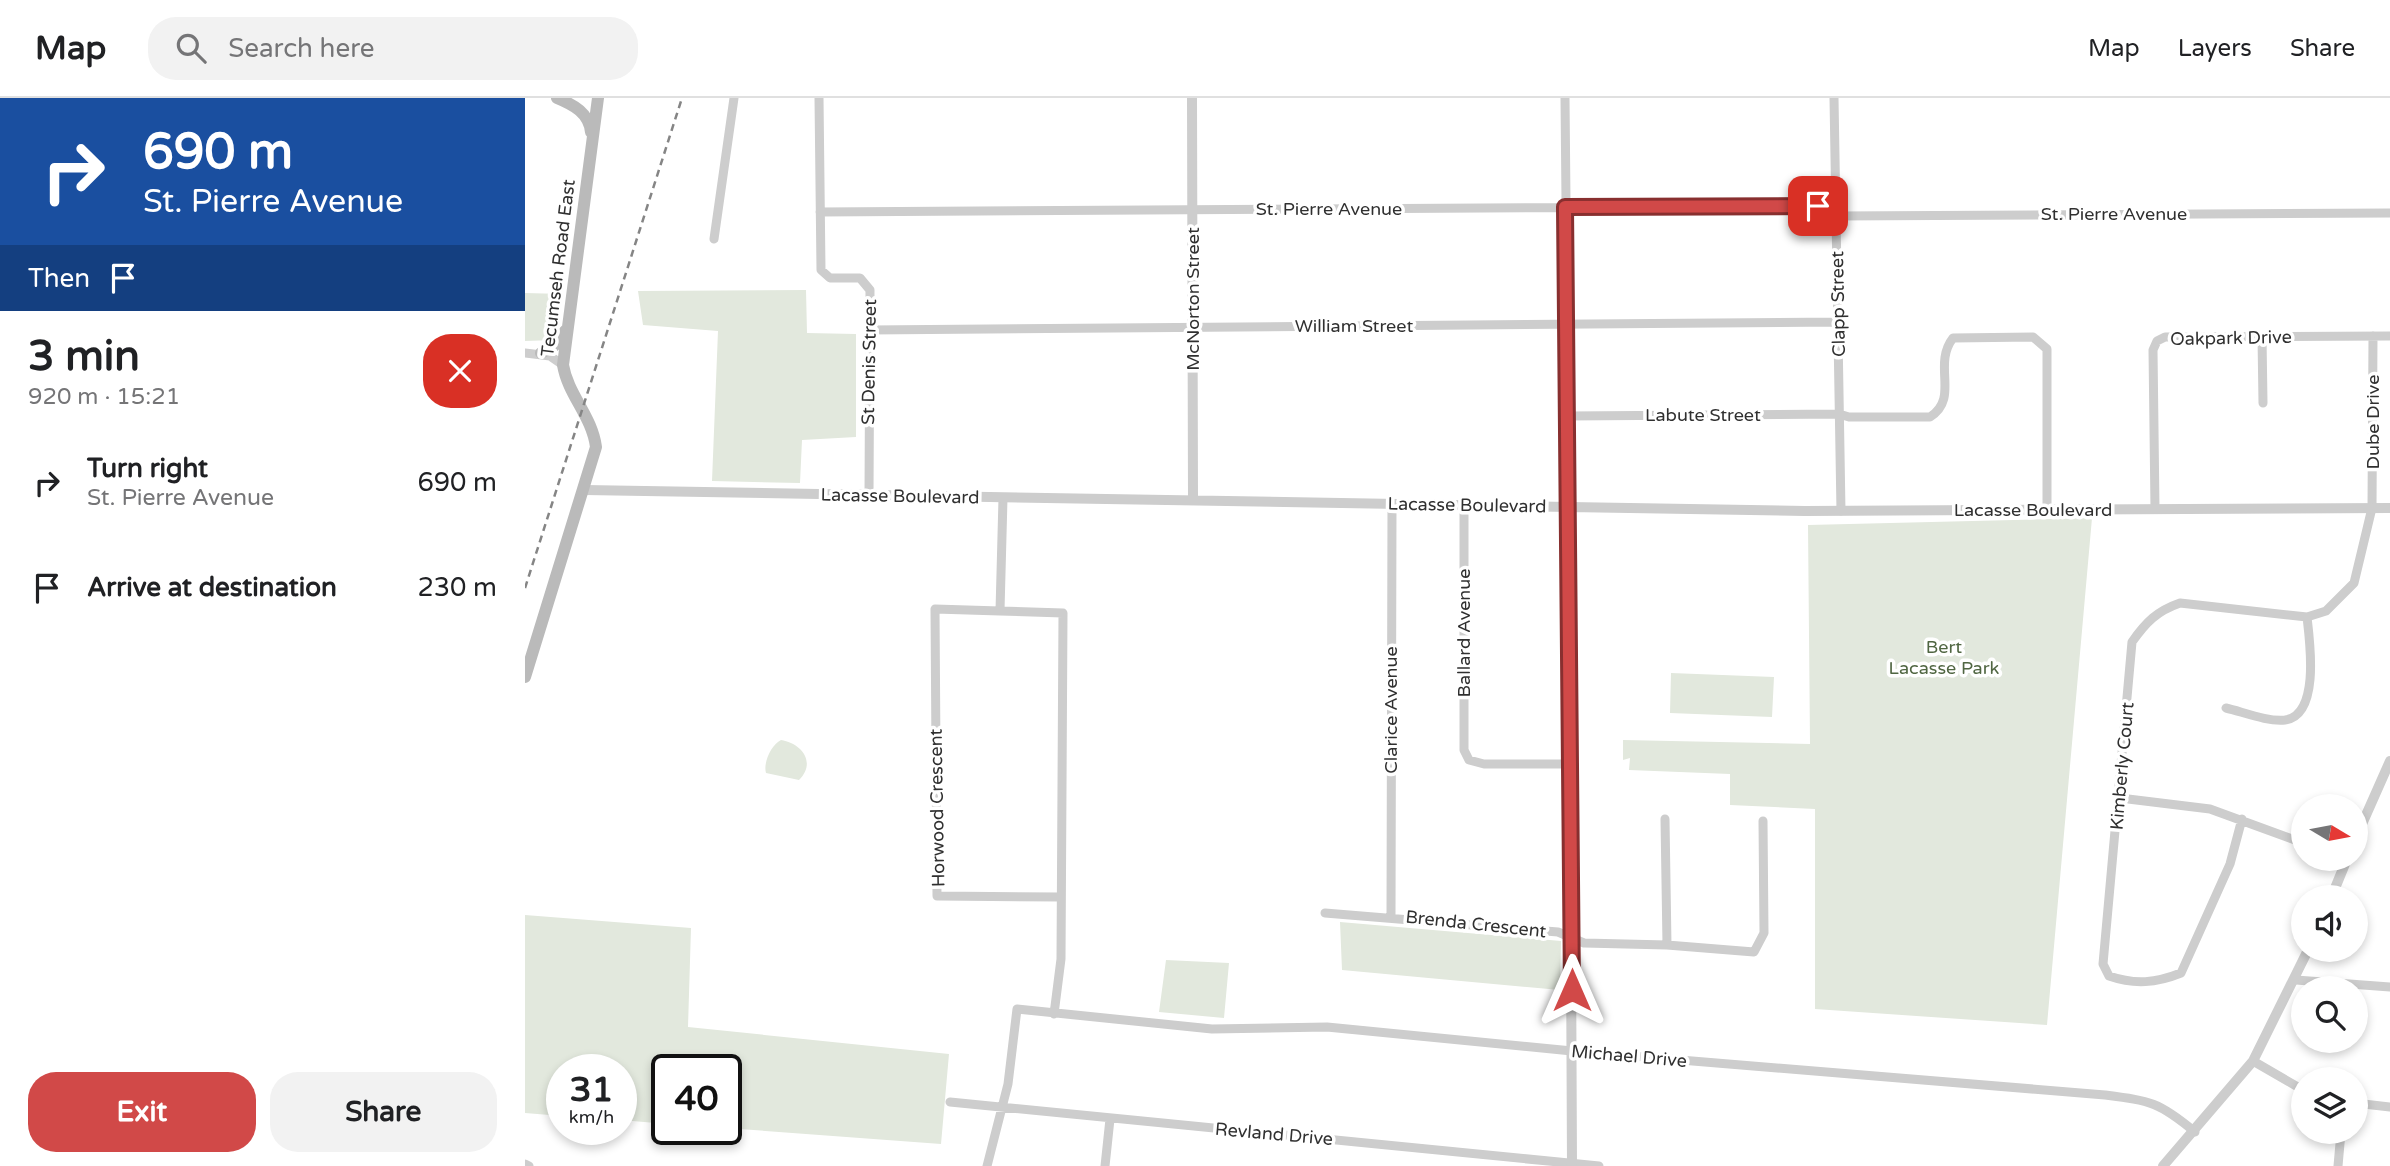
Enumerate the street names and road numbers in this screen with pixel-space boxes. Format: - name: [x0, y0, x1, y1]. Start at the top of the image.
- street label: Tecumseh Road East: [536, 178, 580, 358]
- street label: St. Pierre Avenue: [1256, 198, 1402, 220]
- street label: St. Pierre Avenue: [2041, 203, 2187, 225]
- street label: McNorton Street: [1182, 227, 1204, 371]
- street label: Clapp Street: [1826, 251, 1850, 357]
- street label: St Denis Street: [857, 299, 881, 425]
- street label: William Street: [1295, 315, 1413, 337]
- street label: Oakpark Drive: [2170, 326, 2292, 350]
- street label: Dube Drive: [2362, 375, 2384, 469]
- street label: Labute Street: [1645, 404, 1761, 426]
- street label: Lacasse Boulevard: [820, 484, 980, 508]
- street label: Lacasse Boulevard: [1387, 493, 1547, 517]
- street label: Lacasse Boulevard: [1954, 499, 2112, 521]
- street label: Ballard Avenue: [1453, 569, 1475, 697]
- street label: Clarice Avenue: [1380, 646, 1402, 774]
- street label: Kimberly Court: [2105, 701, 2139, 831]
- street label: Horwood Crescent: [925, 729, 949, 887]
- street label: Brenda Crescent: [1405, 906, 1548, 942]
- street label: Michael Drive: [1570, 1040, 1688, 1072]
- street label: Revland Drive: [1214, 1118, 1334, 1150]

